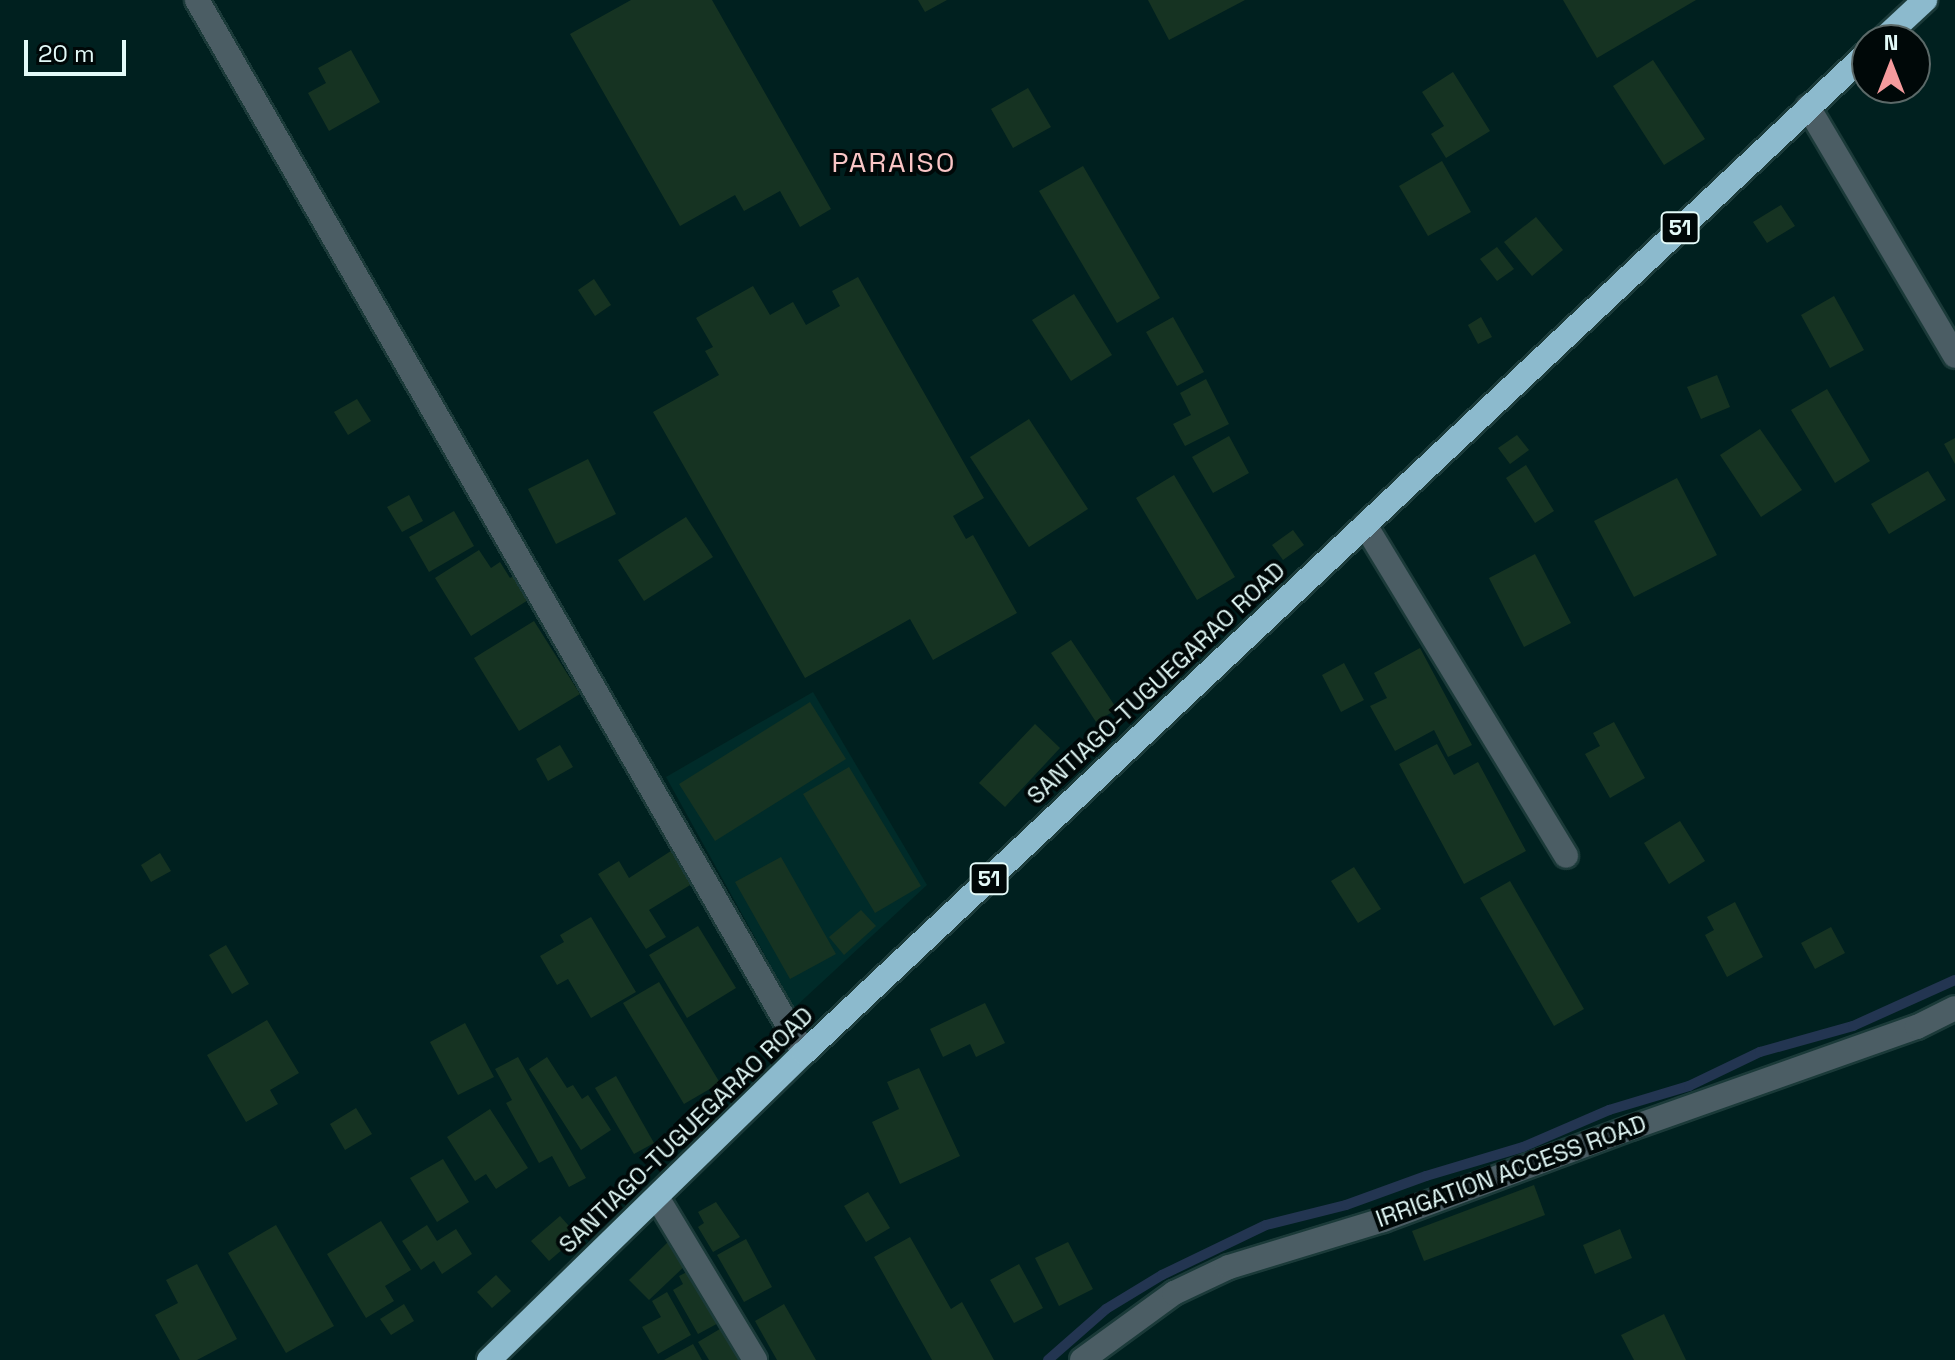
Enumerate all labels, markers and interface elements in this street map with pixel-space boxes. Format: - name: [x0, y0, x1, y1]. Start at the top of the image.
- scale bar: [28, 24, 130, 74]
- north arrow: [1851, 24, 1931, 104]
- text: N: [1884, 28, 1898, 56]
- text: 20 m: [38, 38, 95, 69]
- district label: PARAISO: [832, 145, 956, 179]
- road number: 51: [1660, 210, 1700, 246]
- street label: SANTIAGO-TUGUEGARAO ROAD: [1021, 556, 1291, 810]
- road number: 51: [969, 861, 1009, 897]
- street label: SANTIAGO-TUGUEGARAO ROAD: [553, 1001, 819, 1259]
- street label: IRRIGATION ACCESS ROAD: [1372, 1109, 1650, 1233]

